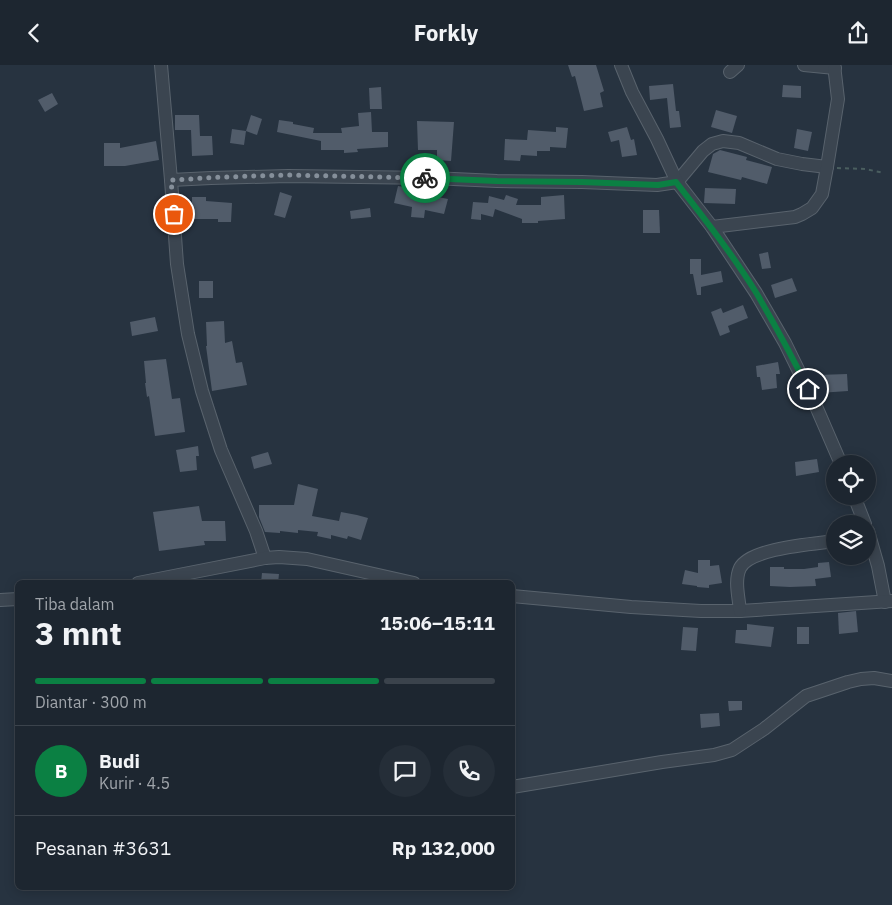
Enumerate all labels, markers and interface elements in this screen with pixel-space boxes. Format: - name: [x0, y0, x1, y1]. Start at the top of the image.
- text: Forkly: [414, 18, 478, 47]
- icon: back: [20, 19, 48, 47]
- icon: share: [844, 19, 872, 47]
- courier: [400, 153, 450, 203]
- icon: bike: [411, 164, 439, 192]
- pin: [153, 193, 195, 235]
- icon: bag: [160, 200, 188, 228]
- pin: [787, 368, 829, 410]
- icon: home: [794, 375, 822, 403]
- map controls: [826, 455, 876, 565]
- button: locate: [826, 455, 876, 505]
- button: layers: [826, 515, 876, 565]
- text: Tiba dalam: [35, 594, 114, 614]
- text: 15:06–15:11: [380, 611, 495, 635]
- text: 3 mnt: [35, 612, 122, 654]
- text: Diantar · 300 m: [35, 692, 147, 712]
- button: chat: [379, 745, 431, 797]
- button: phone: [443, 745, 495, 797]
- text: Budi: [99, 749, 140, 773]
- text: B: [55, 759, 67, 783]
- text: Kurir · 4.5: [99, 773, 170, 793]
- text: Pesanan #3631: [35, 836, 171, 860]
- text: Rp 132,000: [392, 836, 495, 860]

